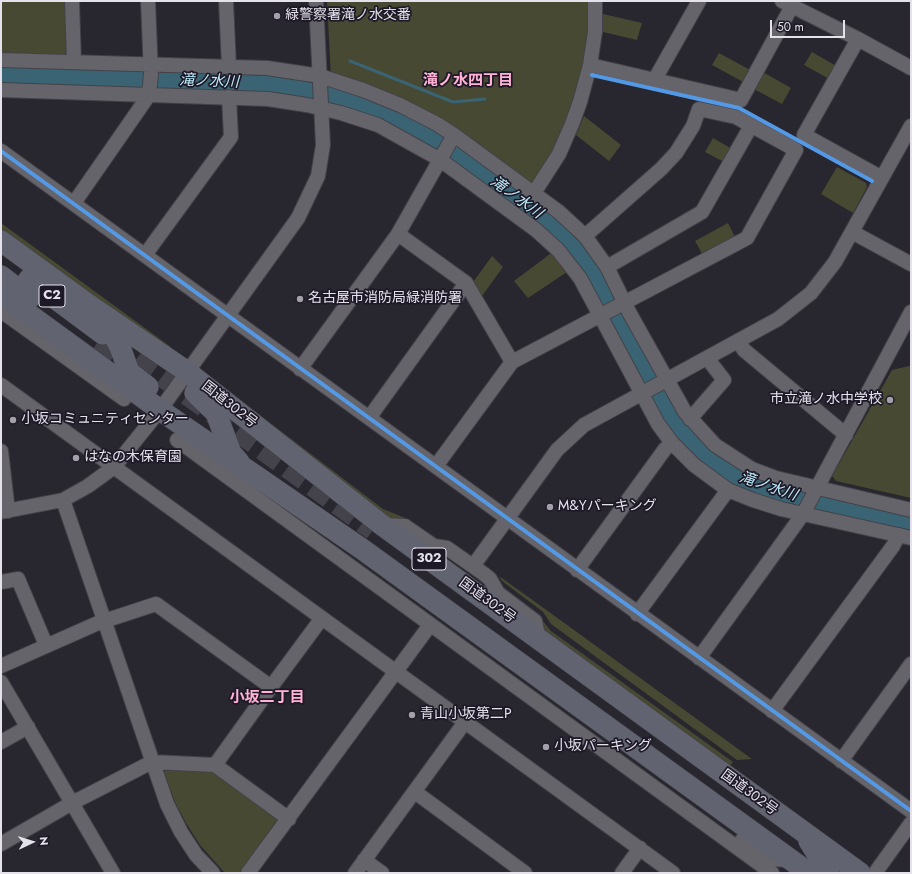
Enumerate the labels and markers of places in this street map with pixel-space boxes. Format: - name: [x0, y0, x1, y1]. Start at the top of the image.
- place label: 緑警察署滝ノ水交番: [285, 8, 411, 24]
- marker: 緑警察署滝ノ水交番: [272, 11, 282, 21]
- place label: 名古屋市消防局緑消防署: [308, 291, 462, 307]
- marker: 名古屋市消防局緑消防署: [295, 294, 305, 304]
- place label: 市立滝ノ水中学校: [770, 392, 882, 408]
- marker: 市立滝ノ水中学校: [885, 395, 895, 405]
- place label: 小坂コミュニティセンター: [21, 412, 189, 428]
- marker: 小坂コミュニティセンター: [8, 415, 18, 425]
- place label: はなの木保育園: [84, 450, 182, 466]
- marker: はなの木保育園: [71, 453, 81, 463]
- place label: M&Yパーキング: [558, 499, 657, 515]
- marker: M&Yパーキング: [545, 502, 555, 512]
- place label: 青山小坂第二P: [420, 707, 512, 723]
- marker: 青山小坂第二P: [407, 710, 417, 720]
- place label: 小坂パーキング: [554, 739, 652, 755]
- marker: 小坂パーキング: [541, 742, 551, 752]

